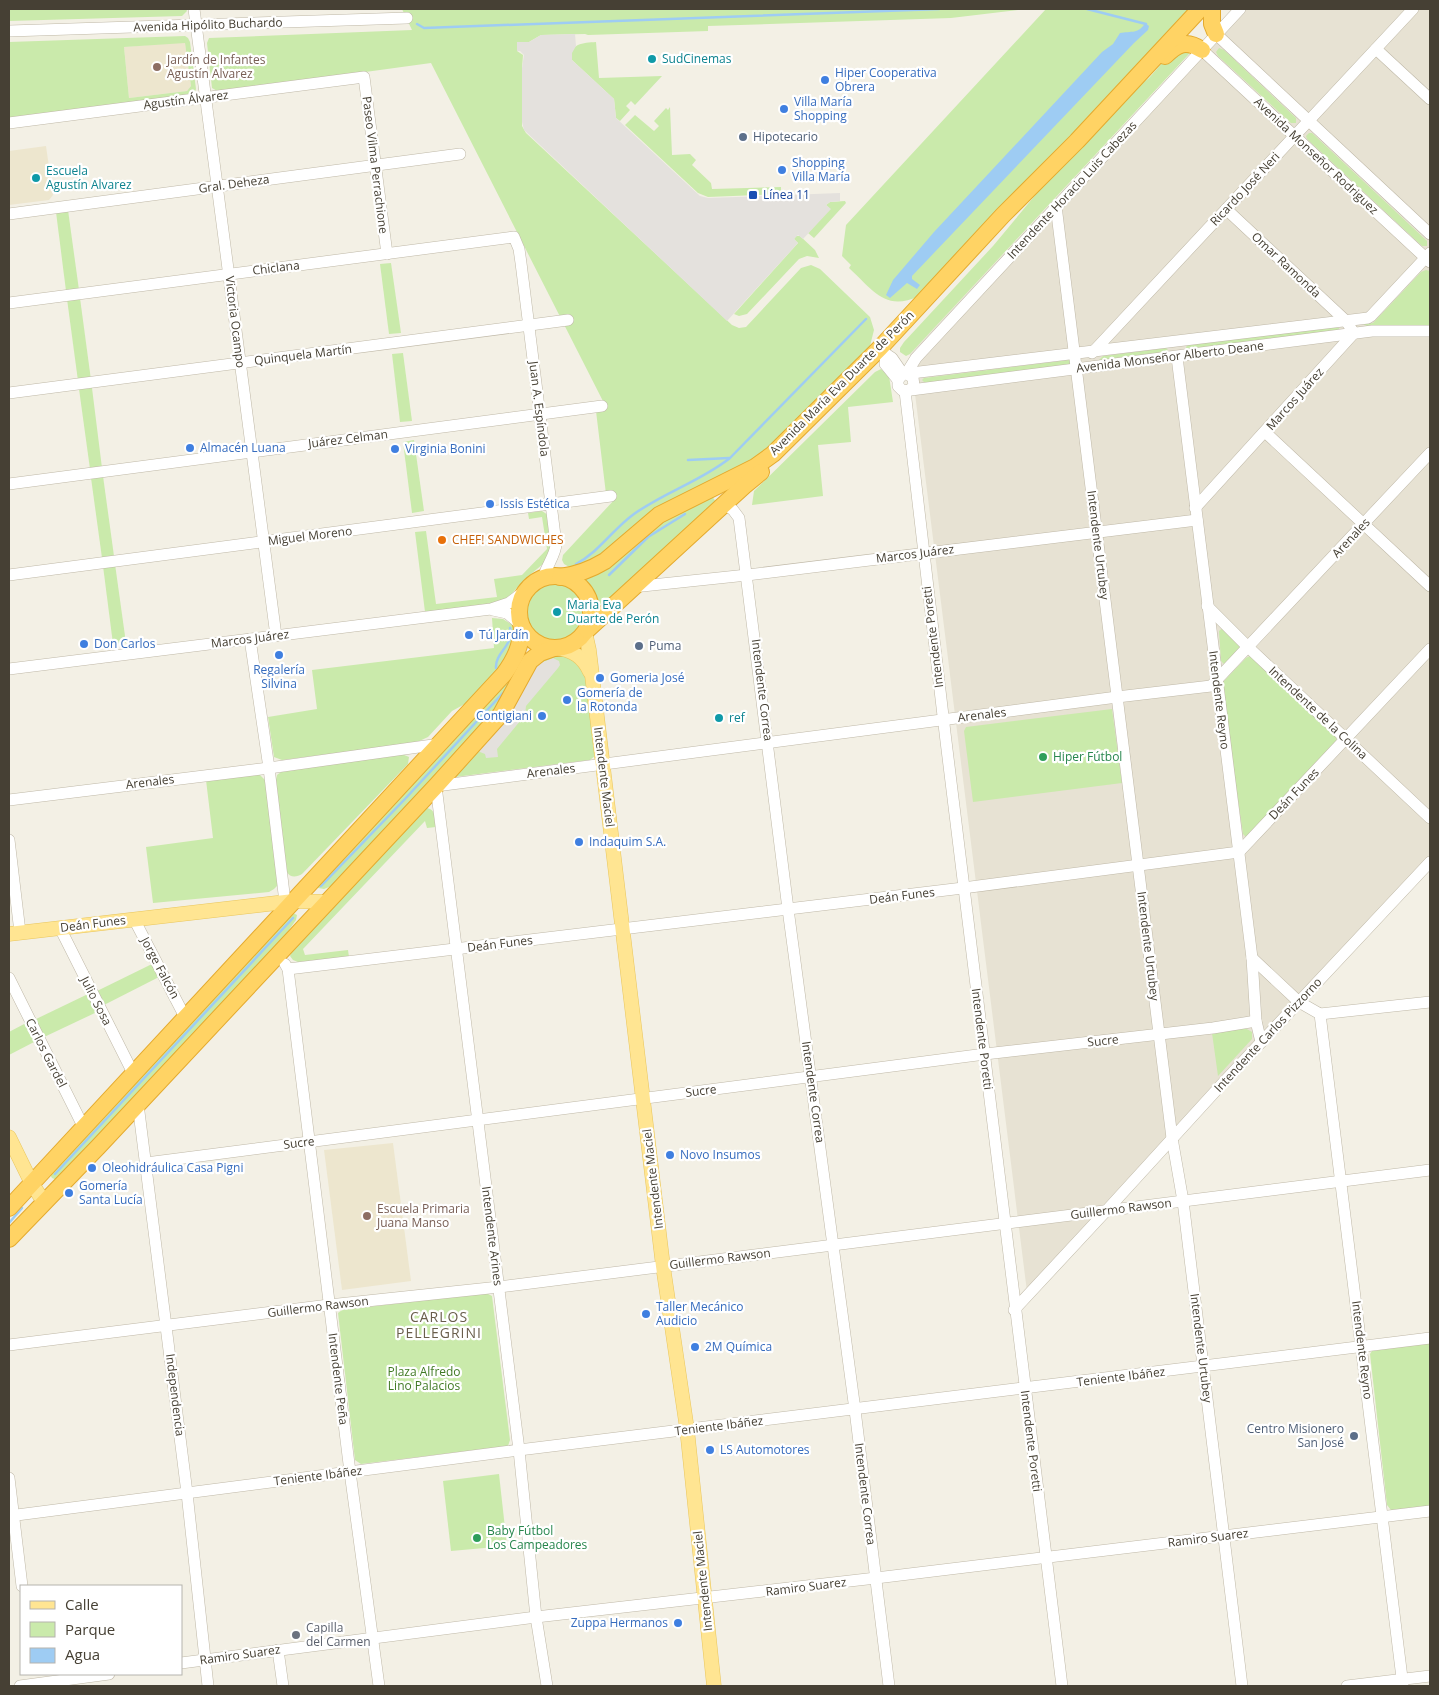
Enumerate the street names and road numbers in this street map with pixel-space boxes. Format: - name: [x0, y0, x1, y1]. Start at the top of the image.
- street label: Avenida Hipólito Buchardo: [133, 13, 283, 36]
- street label: Agustín Álvarez: [142, 86, 230, 113]
- street label: Avenida Monseñor Rodriguez: [1250, 93, 1383, 218]
- street label: Paseo Vilma Perrachione: [359, 95, 392, 235]
- street label: Intendente Horacio Luis Cabezas: [1003, 117, 1141, 262]
- street label: Ricardo José Neri: [1206, 148, 1283, 229]
- street label: Gral. Deheza: [197, 170, 270, 197]
- street label: Omar Ramonda: [1248, 228, 1325, 301]
- street label: Chiclana: [251, 256, 301, 279]
- street label: Victoria Ocampo: [221, 275, 250, 369]
- street label: Avenida María Eva Duarte de Perón: [766, 307, 918, 459]
- street label: Avenida Monseñor Alberto Deane: [1075, 337, 1265, 376]
- street label: Quinquela Martín: [253, 340, 353, 369]
- street label: Juan A. Espíndola: [525, 359, 554, 458]
- street label: Marcos Juárez: [1262, 363, 1328, 434]
- street label: Juárez Celman: [306, 425, 389, 452]
- street label: Intendente Urtubey: [1083, 489, 1114, 602]
- street label: Arenales: [1328, 514, 1374, 561]
- street label: Miguel Moreno: [267, 522, 353, 549]
- street label: Marcos Juárez: [875, 540, 955, 567]
- street label: Intendente Poretti: [918, 585, 947, 689]
- street label: Marcos Juárez: [210, 625, 290, 652]
- street label: Intendente Correa: [748, 638, 777, 742]
- street label: Intendente Reyno: [1205, 650, 1234, 750]
- street label: Intendente de la Colina: [1265, 662, 1372, 763]
- street label: Arenales: [957, 703, 1007, 726]
- street label: Intendente Maciel: [590, 726, 619, 828]
- street label: Arenales: [526, 759, 576, 782]
- street label: Deán Funes: [1265, 764, 1323, 823]
- street label: Arenales: [125, 770, 175, 793]
- street label: Deán Funes: [868, 883, 936, 908]
- street label: Intendente Urtubey: [1133, 890, 1164, 1003]
- street label: Deán Funes: [59, 911, 127, 936]
- street label: Deán Funes: [466, 931, 534, 956]
- street label: Jorge Falcón: [137, 933, 184, 1002]
- street label: Julio Sosa: [76, 972, 116, 1028]
- street label: Intendente Carlos Pizzorno: [1210, 974, 1325, 1096]
- street label: Intendente Poretti: [968, 987, 997, 1091]
- street label: Carlos Gardel: [22, 1015, 71, 1090]
- street label: Sucre: [1086, 1030, 1120, 1051]
- street label: Intendente Correa: [798, 1040, 829, 1144]
- street label: Sucre: [684, 1080, 718, 1101]
- street label: Intendente Maciel: [638, 1128, 667, 1230]
- street label: Sucre: [282, 1132, 316, 1153]
- street label: Intendente Arines: [478, 1185, 507, 1287]
- street label: Guillermo Rawson: [1069, 1194, 1173, 1223]
- street label: Guillermo Rawson: [668, 1244, 772, 1273]
- street label: Guillermo Rawson: [266, 1292, 370, 1321]
- street label: Intendente Urtubey: [1186, 1292, 1217, 1405]
- street label: Intendente Reyno: [1348, 1300, 1377, 1400]
- street label: Intendente Peña: [324, 1332, 353, 1426]
- street label: Independencia: [162, 1353, 189, 1437]
- street label: Teniente Ibáñez: [1076, 1363, 1167, 1390]
- street label: Intendente Poretti: [1017, 1389, 1046, 1493]
- street label: Teniente Ibáñez: [674, 1412, 765, 1439]
- street label: Intendente Correa: [851, 1442, 880, 1546]
- street label: Teniente Ibáñez: [273, 1462, 364, 1489]
- street label: Ramiro Suarez: [1167, 1524, 1250, 1551]
- street label: Intendente Maciel: [689, 1530, 716, 1632]
- street label: Ramiro Suarez: [765, 1573, 848, 1600]
- street label: Ramiro Suarez: [198, 1640, 282, 1669]

